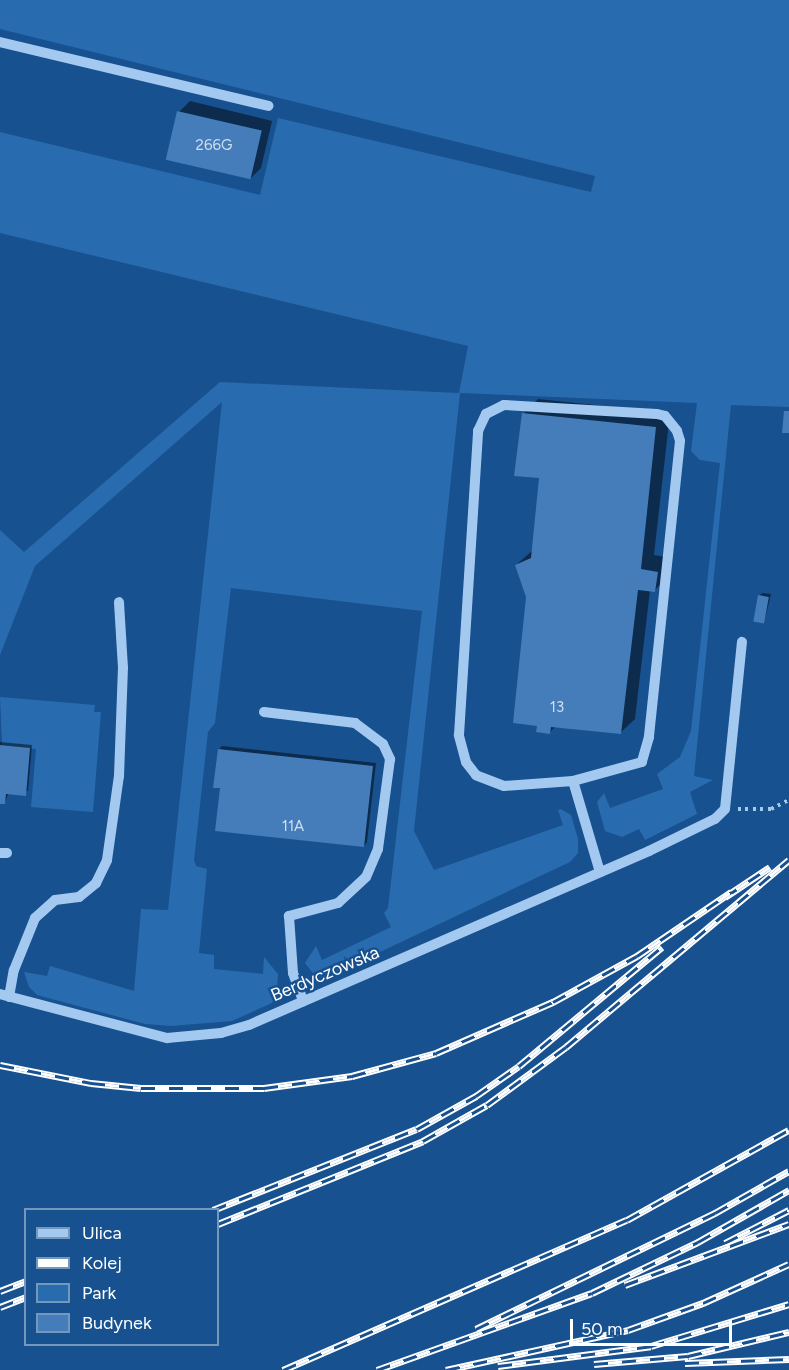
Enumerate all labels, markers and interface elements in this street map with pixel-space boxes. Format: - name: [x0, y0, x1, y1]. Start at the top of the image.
- house number: 266G: [196, 137, 232, 155]
- house number: 13: [550, 699, 564, 717]
- house number: 11A: [282, 818, 304, 836]
- street label: Berdyczowska: [268, 941, 382, 1007]
- legend: [24, 1208, 219, 1346]
- text: Ulica: [82, 1222, 122, 1244]
- text: Kolej: [82, 1252, 122, 1274]
- text: Park: [82, 1282, 116, 1304]
- scale bar: [573, 1307, 735, 1345]
- text: Budynek: [82, 1312, 152, 1334]
- text: 50 m: [581, 1318, 623, 1340]

